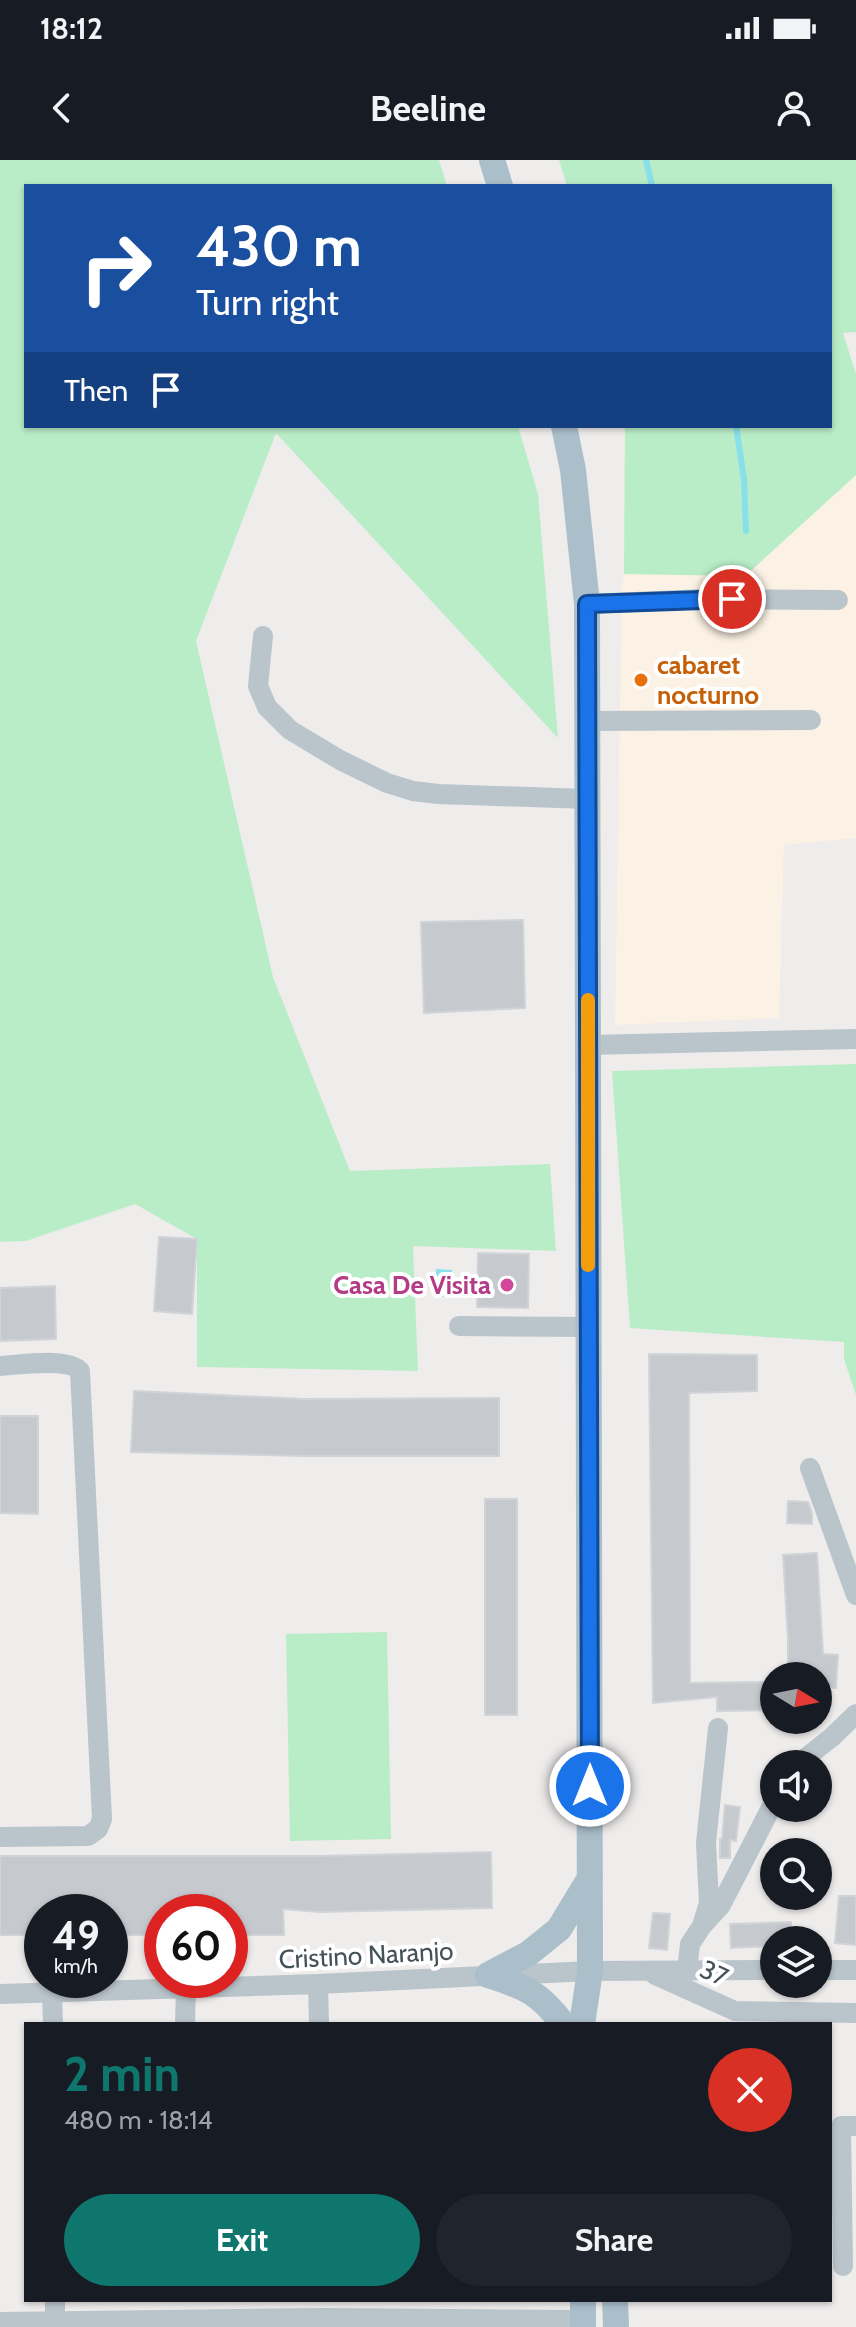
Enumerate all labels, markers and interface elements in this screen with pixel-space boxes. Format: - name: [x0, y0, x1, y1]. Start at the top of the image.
- text: 18:12: [40, 10, 103, 47]
- icon: back: [40, 86, 84, 130]
- text: Beeline: [370, 86, 486, 130]
- icon: person: [772, 86, 816, 130]
- text: 430 m: [196, 212, 362, 280]
- icon: right: [64, 216, 168, 320]
- text: Turn right: [196, 280, 339, 324]
- icon: arrive: [144, 368, 188, 412]
- text: Then: [64, 372, 128, 409]
- pin: [698, 565, 766, 633]
- icon: arrive: [710, 577, 754, 621]
- place label: cabaret nocturno: [657, 649, 759, 711]
- marker: cabaret nocturno: [632, 671, 650, 689]
- place label: Casa De Visita: [333, 1269, 491, 1301]
- marker: Casa De Visita: [498, 1276, 516, 1294]
- north arrow: [760, 1662, 832, 1734]
- map controls: [760, 1662, 832, 1998]
- position arrow: [548, 1744, 632, 1828]
- button: sound: [760, 1750, 832, 1822]
- button: search: [760, 1838, 832, 1910]
- speed limit sign: 60: [144, 1894, 248, 1998]
- text: 49: [52, 1911, 100, 1960]
- button: layers: [760, 1926, 832, 1998]
- street label: Cristino Naranjo: [278, 1934, 454, 1976]
- street label: 37: [695, 1953, 733, 1993]
- text: km/h: [54, 1954, 98, 1978]
- text: 2 min: [64, 2045, 180, 2103]
- button: close: [708, 2048, 792, 2132]
- text: 480 m · 18:14: [64, 2104, 213, 2136]
- button: Exit: [64, 2194, 420, 2286]
- button: Share: [436, 2194, 792, 2286]

